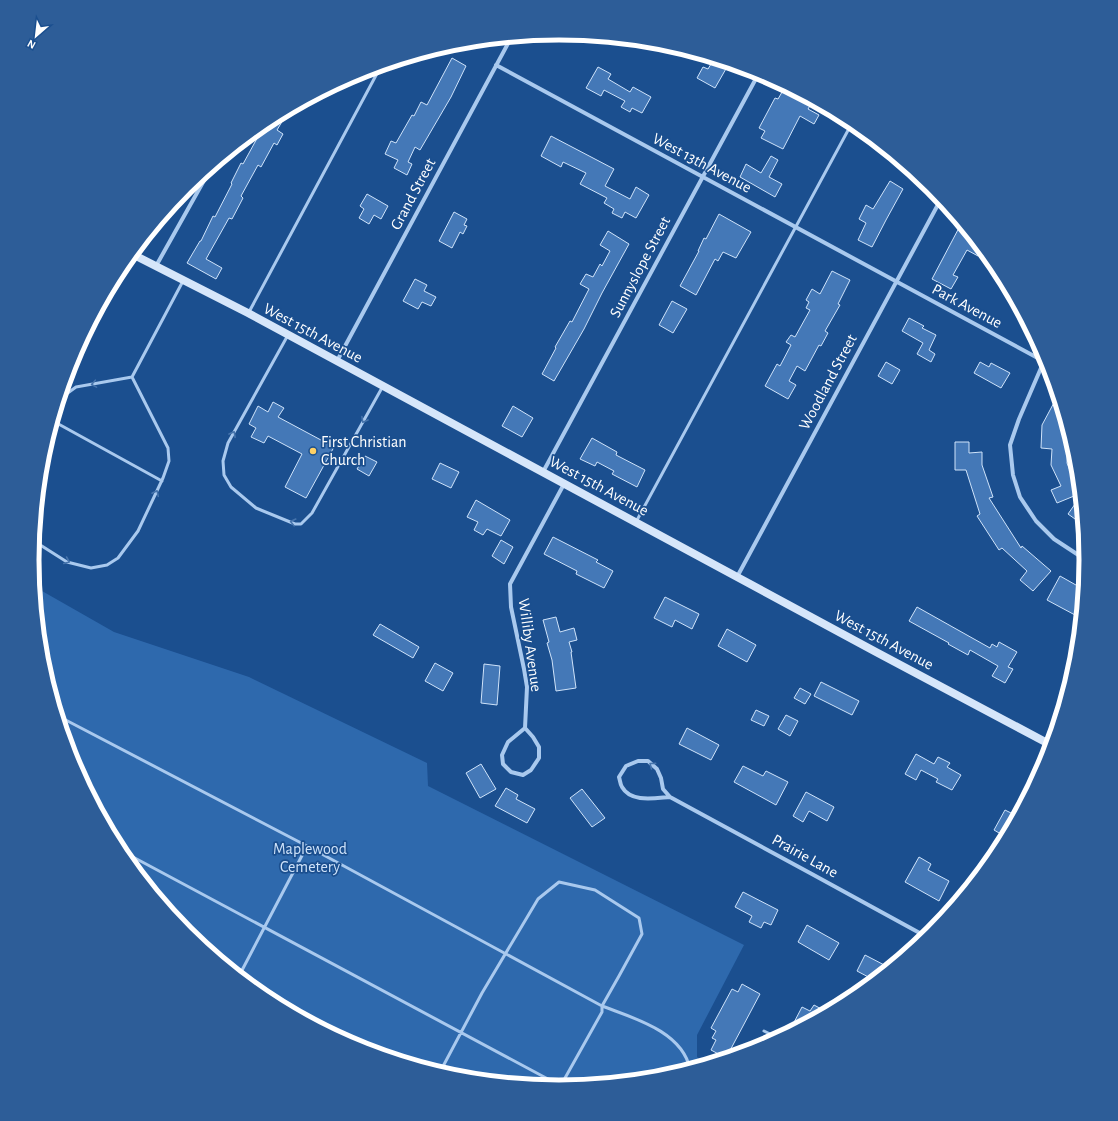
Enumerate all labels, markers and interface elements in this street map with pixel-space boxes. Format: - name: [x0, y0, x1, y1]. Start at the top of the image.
- north arrow: [16, 16, 56, 56]
- text: N: [26, 38, 38, 51]
- street label: West 13th Avenue: [650, 130, 754, 196]
- street label: Grand Street: [388, 156, 438, 232]
- street label: Sunnyslope Street: [607, 214, 674, 321]
- street label: Park Avenue: [929, 281, 1005, 331]
- street label: West 15th Avenue: [261, 300, 365, 366]
- street label: Woodland Street: [796, 332, 860, 432]
- one-way arrow: [91, 379, 97, 388]
- one-way arrow: [361, 416, 368, 423]
- one-way arrow: [229, 431, 236, 438]
- place label: First Christian Church: [321, 434, 407, 468]
- marker: First Christian Church: [308, 446, 318, 456]
- street label: West 15th Avenue: [547, 453, 651, 519]
- one-way arrow: [151, 490, 159, 497]
- one-way arrow: [290, 519, 297, 527]
- one-way arrow: [63, 556, 71, 564]
- street label: Williby Avenue: [515, 597, 544, 693]
- street label: West 15th Avenue: [832, 607, 936, 673]
- one-way arrow: [649, 763, 657, 770]
- street label: Prairie Lane: [769, 831, 841, 881]
- park label: Maplewood Cemetery: [273, 841, 347, 876]

